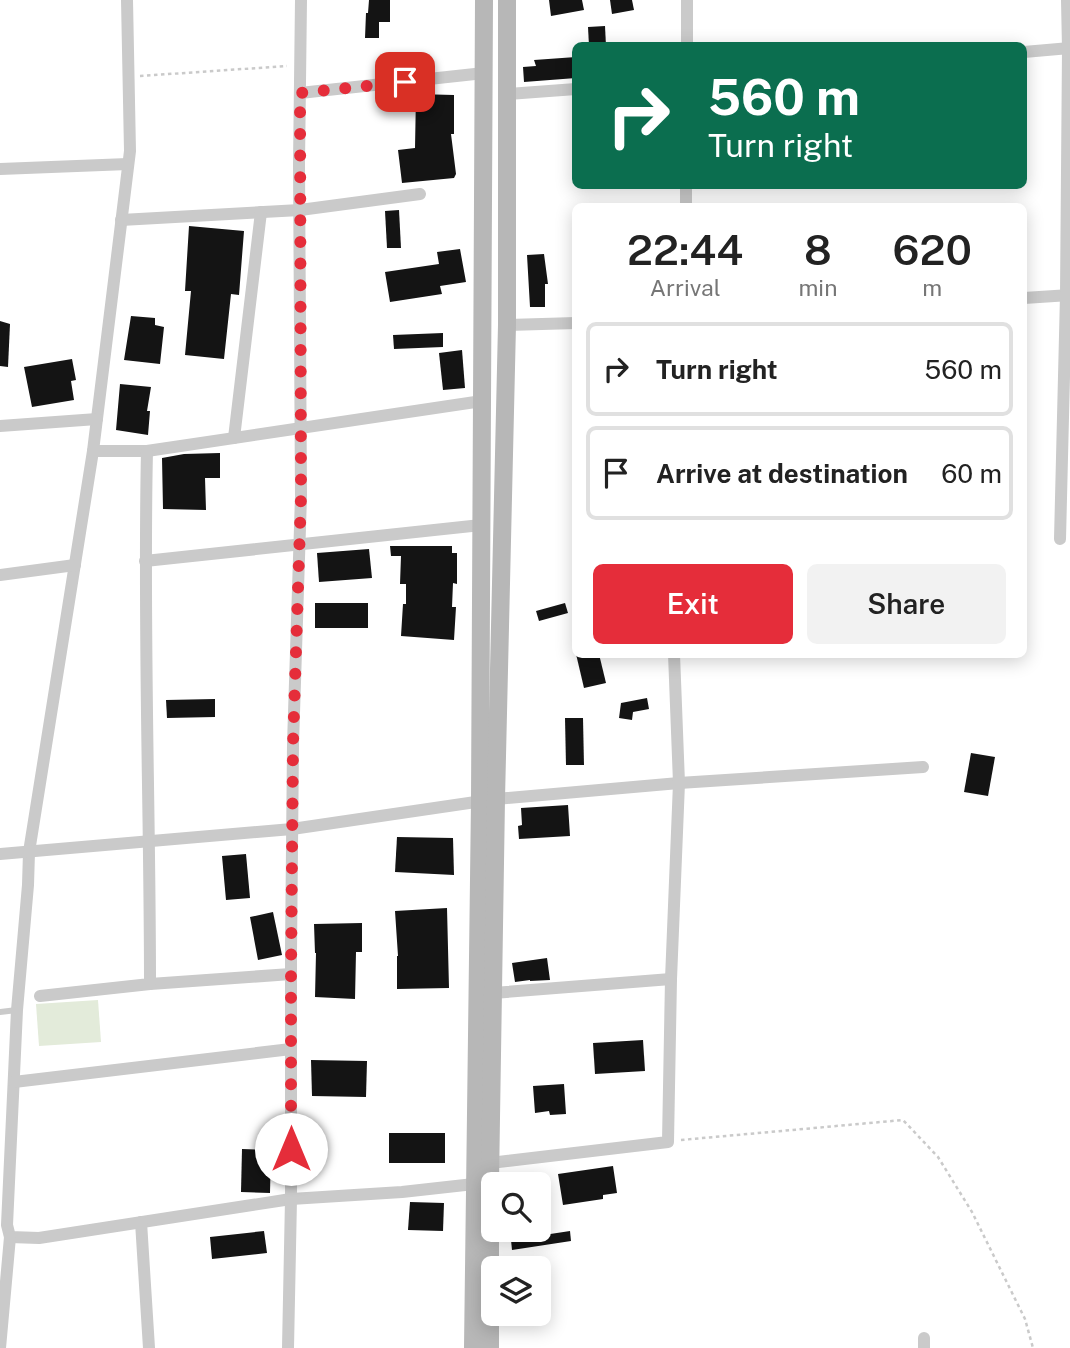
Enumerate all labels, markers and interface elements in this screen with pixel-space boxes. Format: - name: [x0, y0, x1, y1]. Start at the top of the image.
- pin: [375, 52, 435, 112]
- icon: arrive: [386, 63, 424, 101]
- text: 560 m: [708, 68, 860, 126]
- icon: right: [593, 70, 684, 161]
- text: Turn right: [708, 127, 853, 164]
- text: 22:44: [627, 225, 743, 274]
- text: 8: [804, 225, 832, 274]
- text: 620: [893, 225, 972, 274]
- text: Arrival: [650, 274, 721, 301]
- text: min: [798, 274, 837, 301]
- text: m: [922, 274, 942, 301]
- icon: right: [597, 350, 635, 388]
- text: Turn right: [656, 354, 778, 385]
- text: 560 m: [925, 354, 1002, 385]
- icon: arrive: [597, 454, 635, 492]
- text: Arrive at destination: [656, 458, 908, 489]
- text: 60 m: [941, 458, 1002, 489]
- button: Exit: [593, 564, 793, 644]
- button: Share: [807, 564, 1006, 644]
- position arrow: [254, 1112, 328, 1186]
- map controls: [481, 1172, 551, 1326]
- button: search: [481, 1172, 551, 1242]
- button: layers: [481, 1256, 551, 1326]

